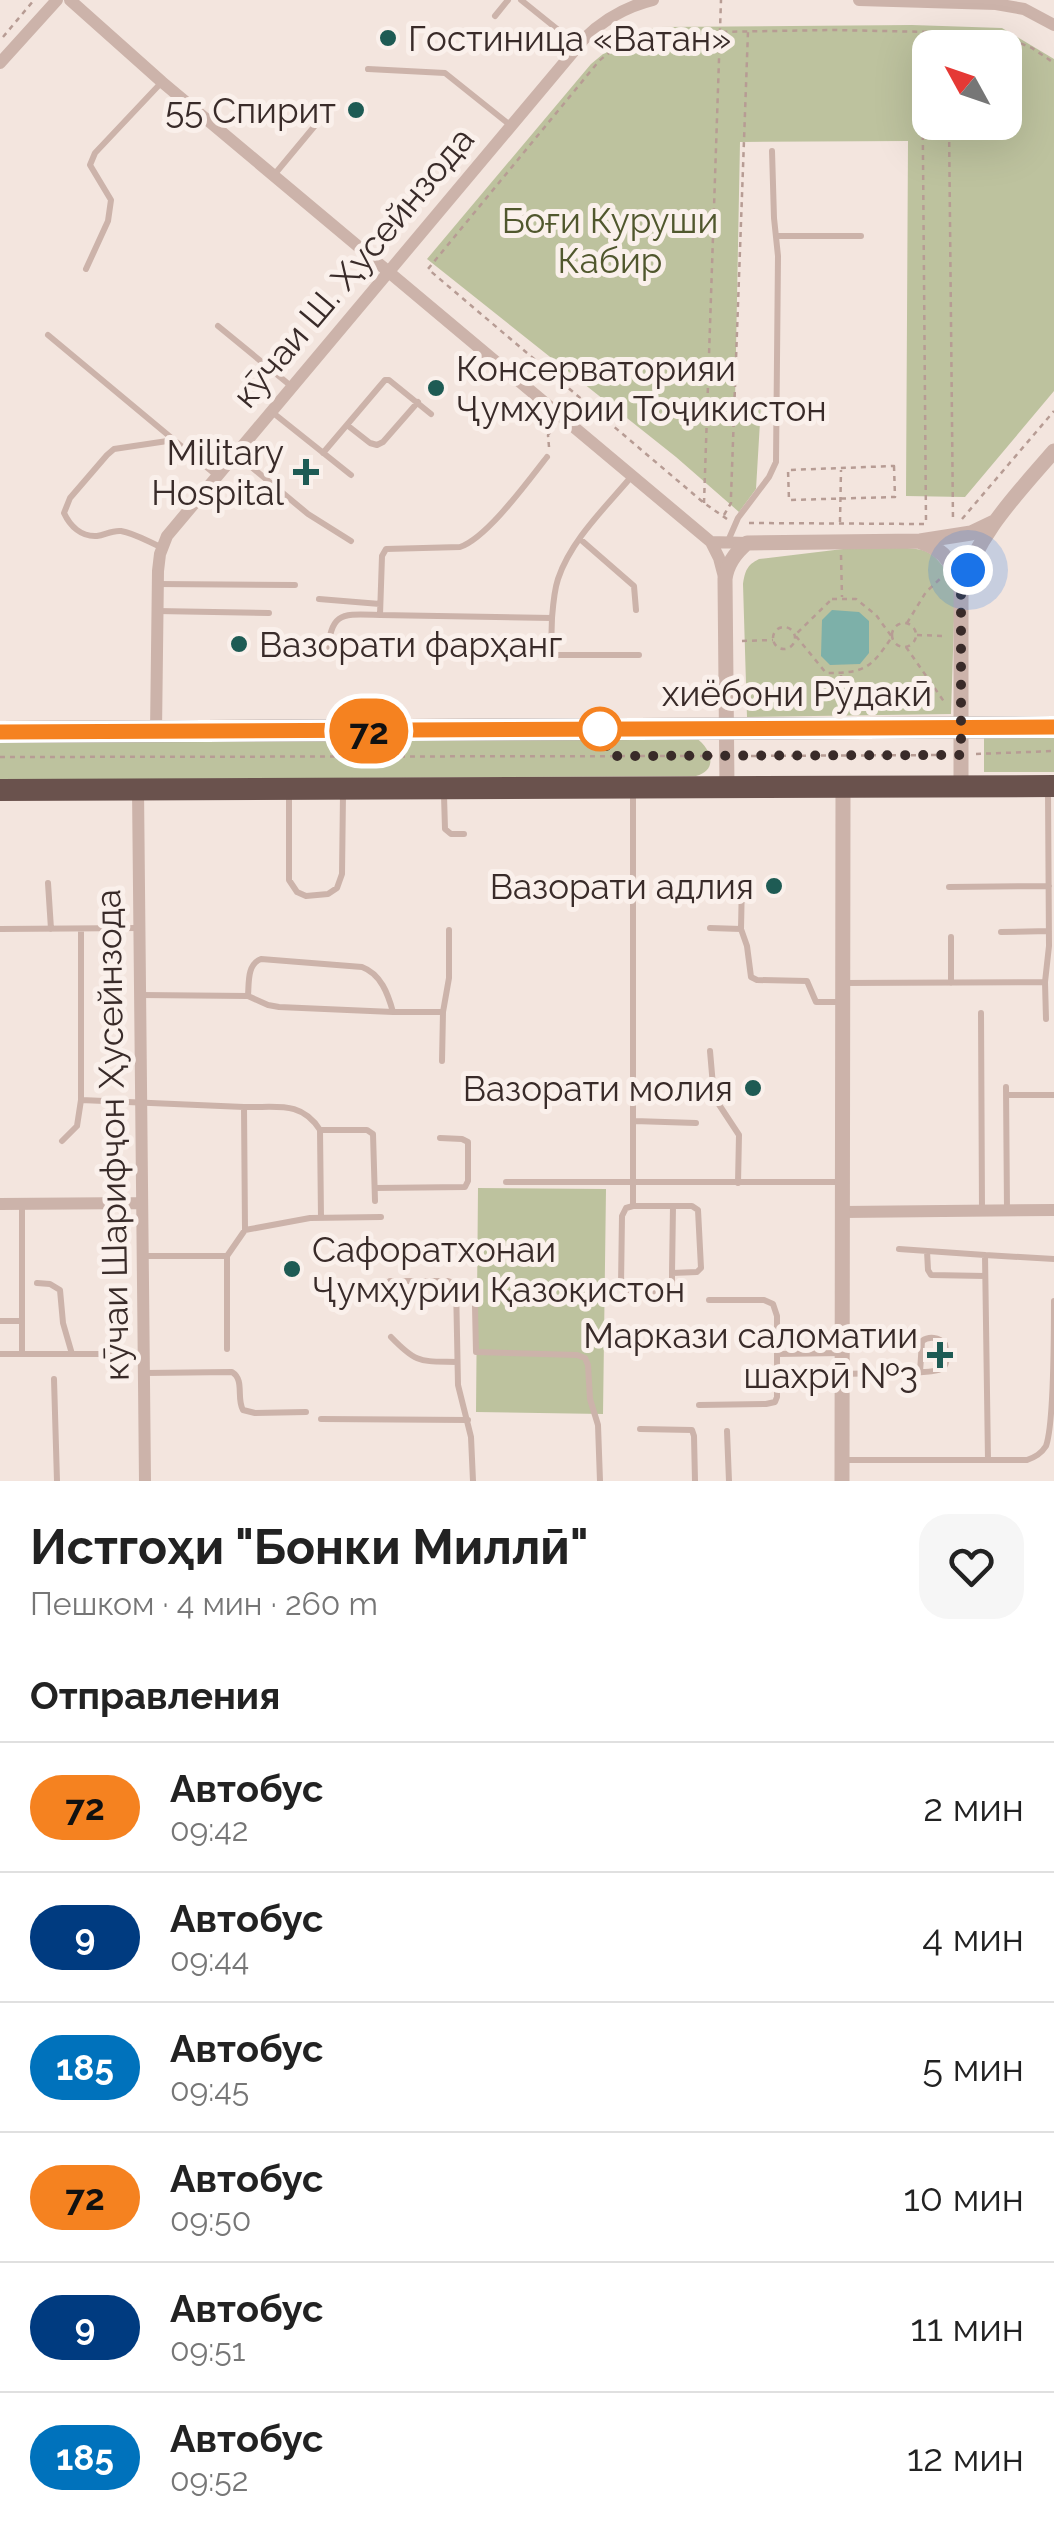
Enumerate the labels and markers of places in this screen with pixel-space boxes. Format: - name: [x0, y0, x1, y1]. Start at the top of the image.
- place label: Гостиница «Ватан»: [408, 18, 731, 59]
- marker: Гостиница «Ватан»: [377, 27, 399, 49]
- place label: 55 Спирит: [165, 90, 336, 131]
- marker: 55 Спирит: [345, 99, 367, 121]
- place label: Консерваторияи Ҷумҳурии Тоҷикистон: [456, 348, 827, 429]
- marker: Консерваторияи Ҷумҳурии Тоҷикистон: [425, 377, 447, 399]
- place label: Military Hospital: [151, 432, 284, 513]
- marker: Military Hospital: [293, 459, 319, 485]
- place label: Вазорати фарҳанг: [259, 624, 562, 665]
- marker: Вазорати фарҳанг: [228, 633, 250, 655]
- unlabelled marker: [579, 708, 621, 750]
- place label: Вазорати адлия: [490, 866, 754, 907]
- marker: Вазорати адлия: [763, 875, 785, 897]
- place label: Вазорати молия: [463, 1068, 733, 1109]
- marker: Вазорати молия: [742, 1077, 764, 1099]
- place label: Сафоратхонаи Ҷумҳурии Қазоқистон: [312, 1229, 685, 1310]
- marker: Сафоратхонаи Ҷумҳурии Қазоқистон: [281, 1258, 303, 1280]
- place label: Маркази саломатии шахрӣ №3: [583, 1315, 918, 1396]
- marker: Маркази саломатии шахрӣ №3: [927, 1342, 953, 1368]

